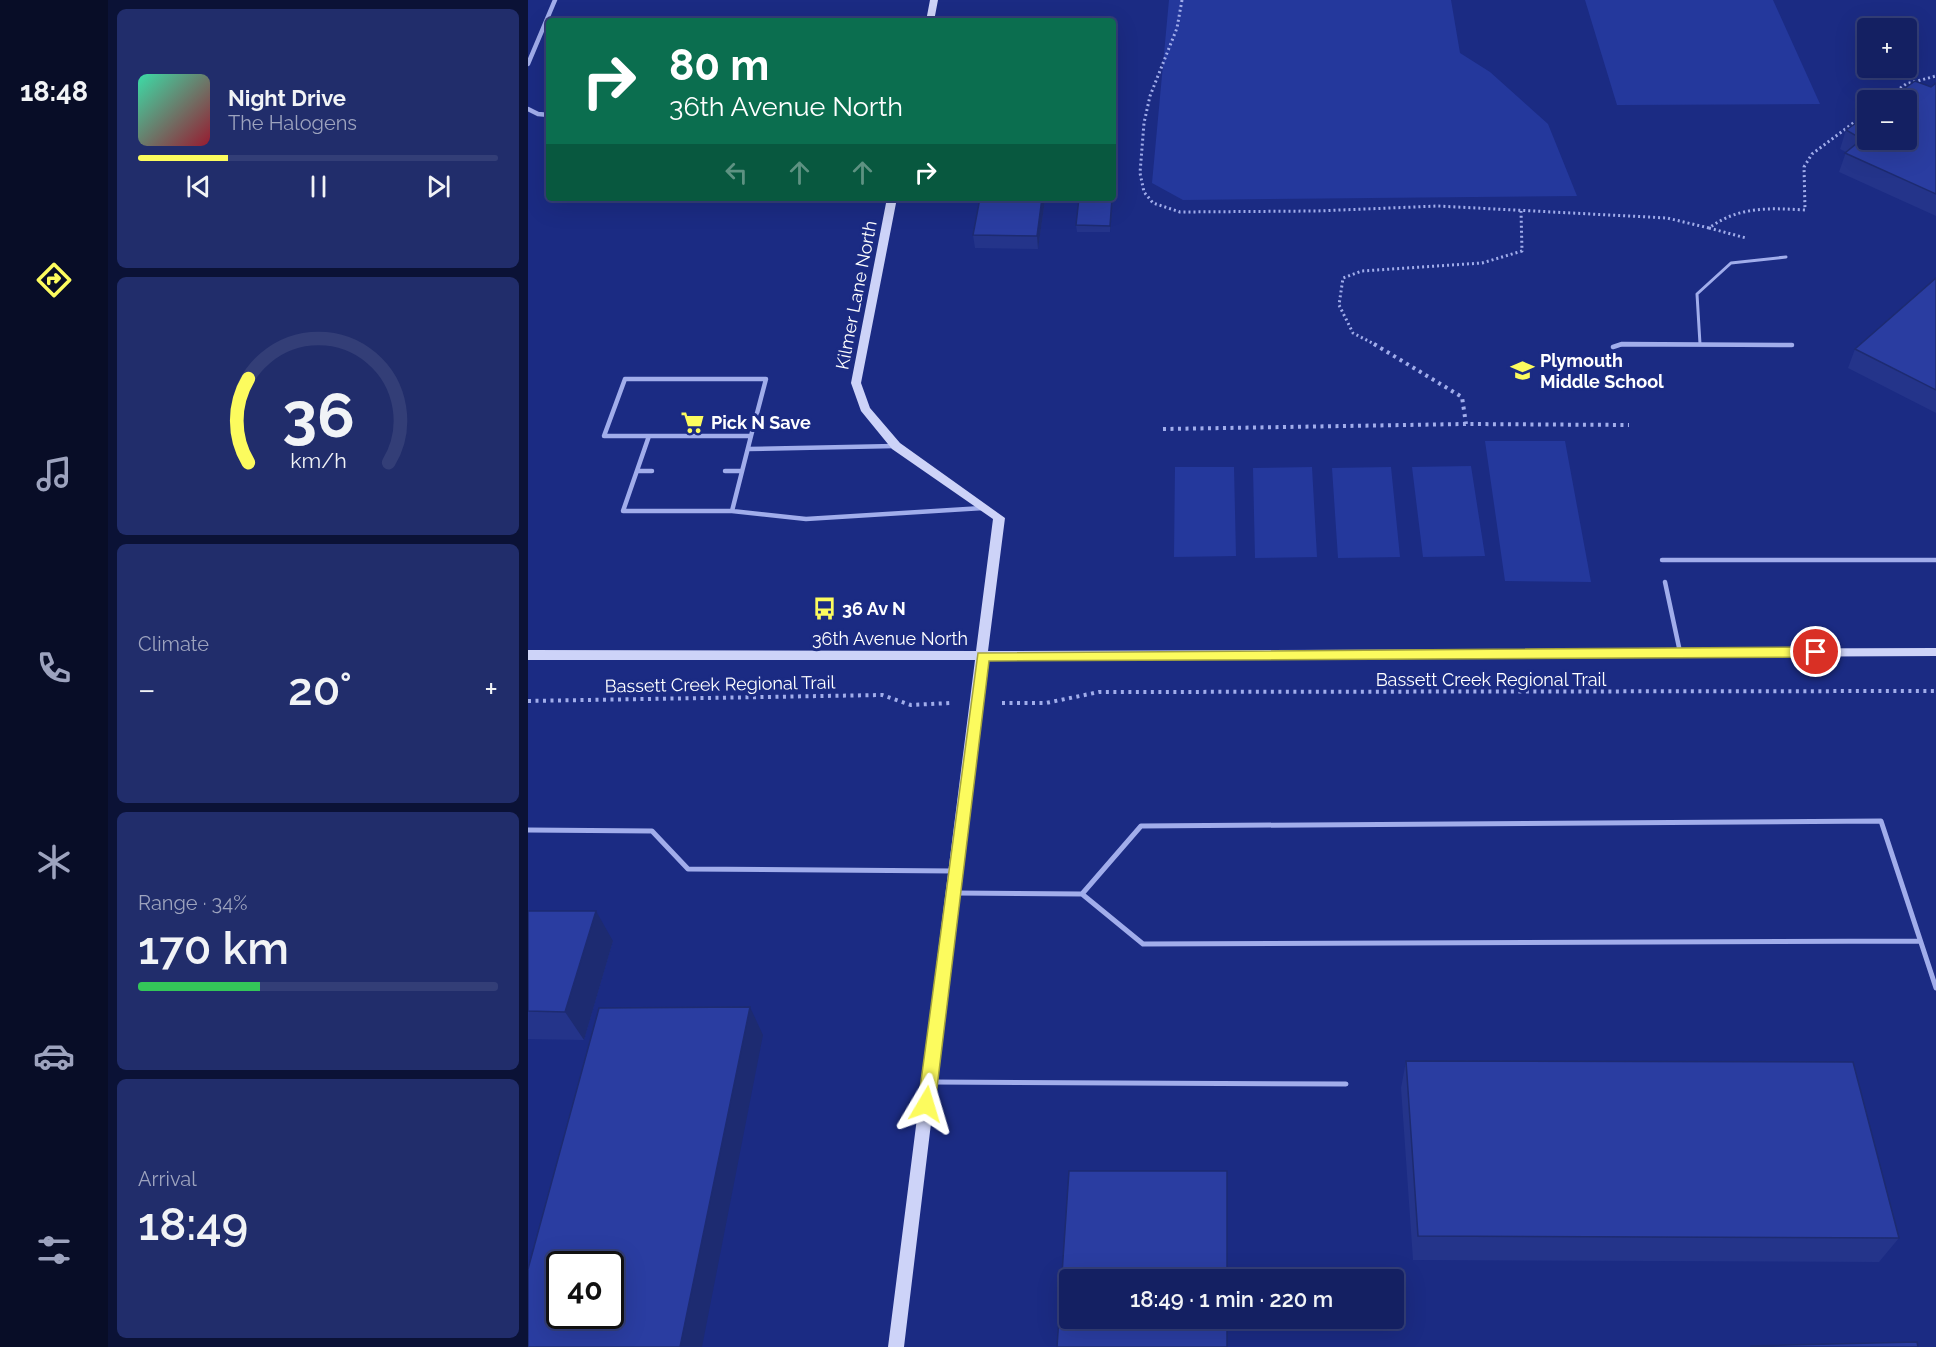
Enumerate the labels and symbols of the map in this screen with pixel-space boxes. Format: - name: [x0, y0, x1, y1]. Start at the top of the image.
- street label: Kilmer Lane North: [831, 219, 881, 371]
- place label: Plymouth Middle School: [1540, 350, 1664, 392]
- school or university icon: Plymouth Middle School: [1509, 357, 1535, 383]
- supermarket icon: Pick N Save: [680, 409, 706, 435]
- place label: Pick N Save: [711, 412, 811, 433]
- bus stop icon: 36 Av N: [811, 595, 837, 621]
- place label: 36 Av N: [842, 598, 906, 619]
- pin: [1790, 626, 1841, 677]
- street label: 36th Avenue North: [812, 628, 968, 649]
- street label: Bassett Creek Regional Trail: [1376, 669, 1606, 690]
- street label: Bassett Creek Regional Trail: [604, 671, 836, 697]
- position arrow: [894, 1072, 958, 1136]
- speed limit sign: 40: [546, 1251, 624, 1329]

